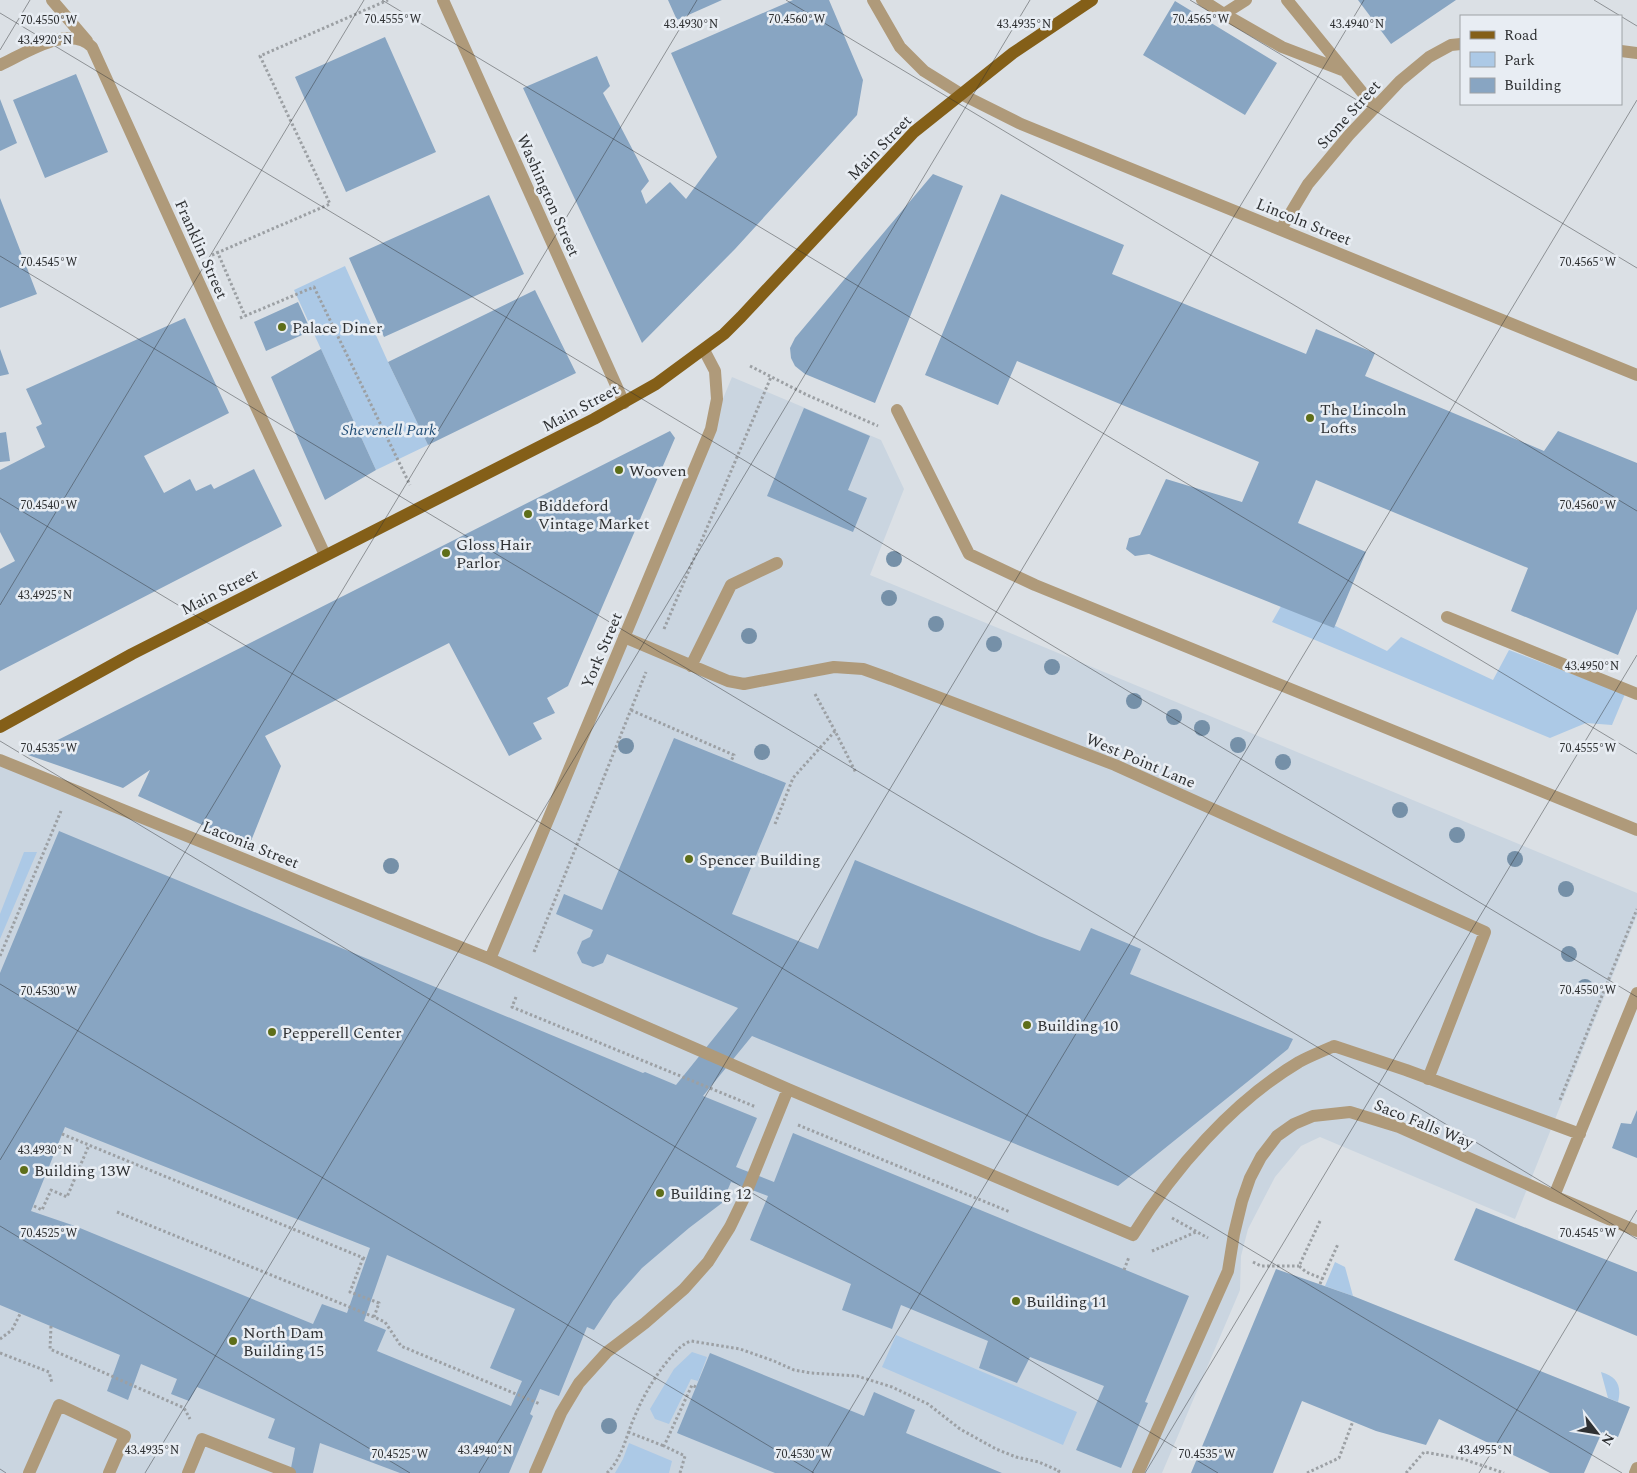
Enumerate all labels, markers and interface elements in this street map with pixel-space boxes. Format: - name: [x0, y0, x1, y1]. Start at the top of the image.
- text: 70.4555°W: [365, 10, 422, 29]
- text: 70.4560°W: [769, 10, 826, 29]
- text: 70.4565°W: [1173, 10, 1230, 29]
- text: 70.4550°W: [21, 11, 78, 30]
- text: 43.4930°N: [664, 15, 718, 34]
- text: 43.4935°N: [997, 15, 1051, 34]
- text: 43.4940°N: [1330, 15, 1384, 34]
- legend: [1460, 15, 1622, 105]
- text: Road: [1504, 24, 1538, 47]
- text: 43.4920°N: [18, 31, 72, 50]
- text: Park: [1504, 49, 1535, 72]
- street label: Stone Street: [1311, 74, 1387, 155]
- text: Building: [1504, 74, 1561, 97]
- street label: Main Street: [842, 109, 918, 186]
- street label: Washington Street: [510, 130, 586, 261]
- street label: Lincoln Street: [1252, 192, 1355, 252]
- street label: Franklin Street: [168, 196, 234, 303]
- text: 70.4545°W: [21, 253, 78, 272]
- text: 70.4565°W: [1560, 253, 1617, 272]
- place label: Palace Diner: [292, 316, 382, 340]
- marker: Palace Diner: [276, 321, 288, 333]
- street label: Main Street: [538, 378, 623, 438]
- place label: The Lincoln Lofts: [1320, 398, 1407, 440]
- marker: The Lincoln Lofts: [1304, 412, 1316, 424]
- park label: Shevenell Park: [342, 418, 437, 442]
- place label: Wooven: [629, 459, 686, 483]
- marker: Wooven: [613, 464, 625, 476]
- place label: Biddeford Vintage Market: [538, 494, 650, 536]
- text: 70.4540°W: [21, 496, 78, 515]
- text: 70.4560°W: [1560, 496, 1617, 515]
- marker: Biddeford Vintage Market: [522, 508, 534, 520]
- place label: Gloss Hair Parlor: [456, 533, 531, 575]
- marker: Gloss Hair Parlor: [440, 547, 452, 559]
- street label: Main Street: [177, 562, 262, 622]
- text: 43.4925°N: [18, 586, 72, 605]
- street label: York Street: [575, 608, 629, 692]
- text: 43.4950°N: [1565, 657, 1619, 676]
- street label: West Point Lane: [1082, 727, 1199, 795]
- text: 70.4535°W: [21, 739, 78, 758]
- text: 70.4555°W: [1560, 739, 1617, 758]
- street label: Laconia Street: [199, 815, 303, 875]
- place label: Spencer Building: [699, 848, 821, 872]
- marker: Spencer Building: [683, 853, 695, 865]
- text: 70.4550°W: [1560, 981, 1617, 1000]
- text: 70.4530°W: [21, 982, 78, 1001]
- place label: Building 10: [1037, 1014, 1118, 1038]
- marker: Building 10: [1021, 1019, 1033, 1031]
- place label: Pepperell Center: [282, 1021, 402, 1045]
- marker: Pepperell Center: [266, 1026, 278, 1038]
- street label: Saco Falls Way: [1370, 1093, 1478, 1155]
- text: 43.4930°N: [18, 1141, 72, 1160]
- place label: Building 13W: [34, 1159, 131, 1183]
- marker: Building 13W: [18, 1164, 30, 1176]
- place label: Building 12: [670, 1182, 751, 1206]
- marker: Building 12: [654, 1187, 666, 1199]
- text: 70.4525°W: [21, 1224, 78, 1243]
- text: 70.4545°W: [1560, 1224, 1617, 1243]
- place label: Building 11: [1026, 1290, 1107, 1314]
- marker: Building 11: [1010, 1295, 1022, 1307]
- place label: North Dam Building 15: [243, 1321, 324, 1363]
- marker: North Dam Building 15: [227, 1335, 239, 1347]
- north arrow: [1572, 1408, 1622, 1458]
- text: N: [1596, 1429, 1620, 1450]
- text: 43.4935°N: [125, 1441, 179, 1460]
- text: 43.4940°N: [458, 1441, 512, 1460]
- text: 43.4955°N: [1458, 1441, 1512, 1460]
- text: 70.4525°W: [372, 1445, 429, 1464]
- text: 70.4530°W: [776, 1445, 833, 1464]
- text: 70.4535°W: [1179, 1445, 1236, 1464]

